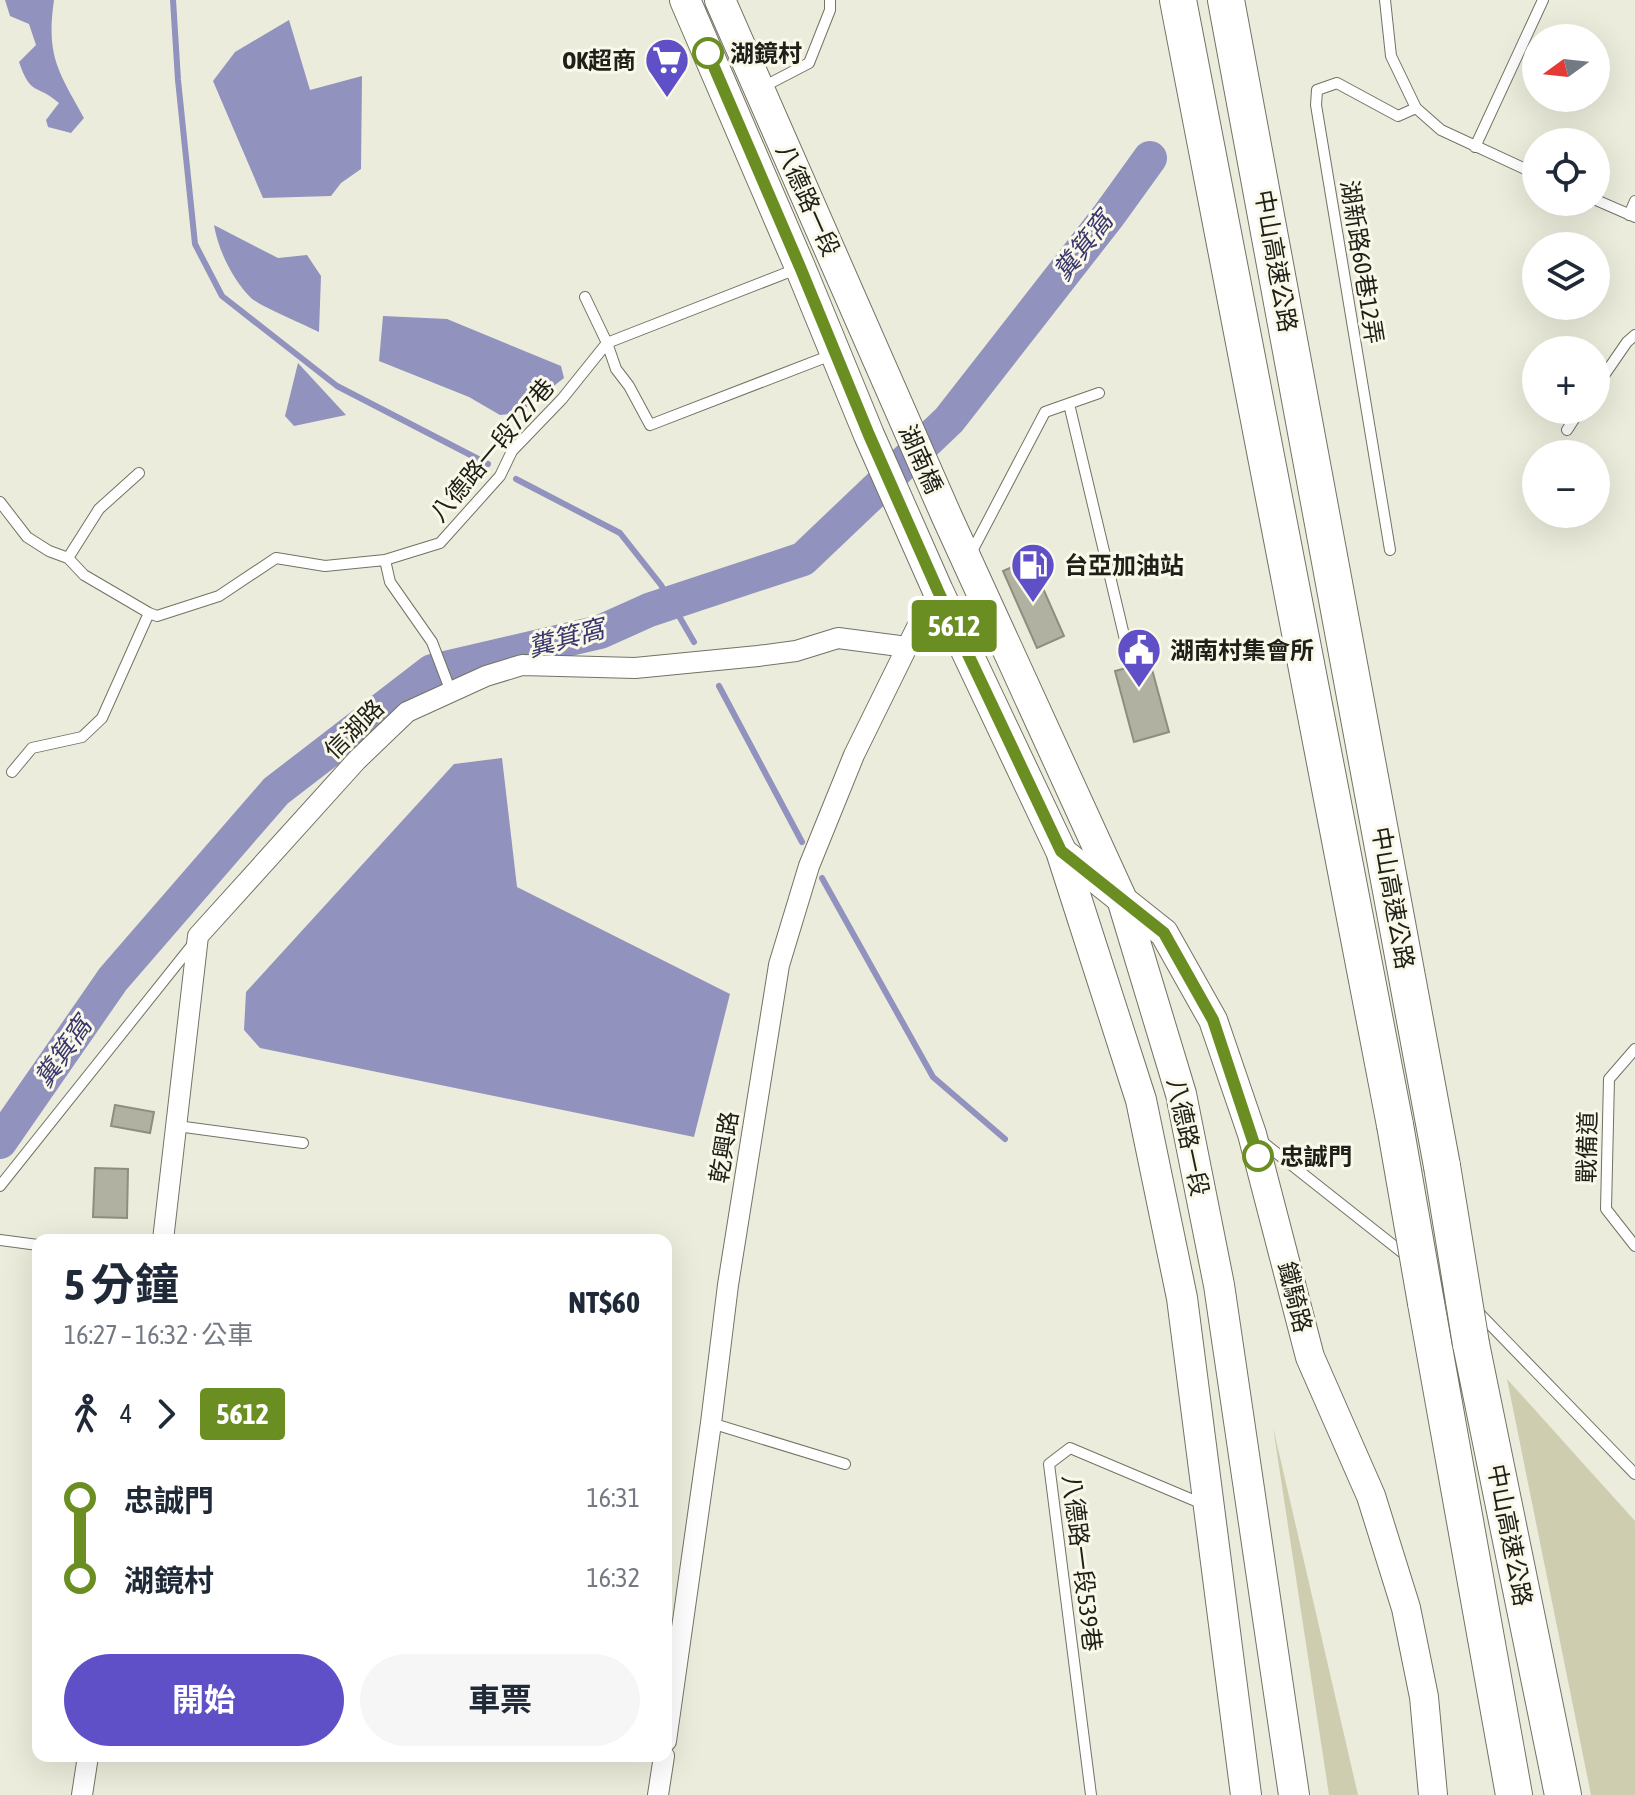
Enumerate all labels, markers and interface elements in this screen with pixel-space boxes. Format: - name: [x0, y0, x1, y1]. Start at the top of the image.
- north arrow: [1522, 24, 1610, 112]
- map controls: [1522, 24, 1610, 528]
- supermarket icon: OK超商: [643, 36, 691, 99]
- marker: 湖鏡村: [693, 38, 723, 68]
- place label: 湖鏡村: [730, 40, 802, 67]
- place label: OK超商: [562, 47, 636, 74]
- button: locate: [1522, 128, 1610, 216]
- street label: 八德路一段: [771, 140, 845, 260]
- street label: 湖新路60巷12弄: [1336, 178, 1388, 346]
- street label: 中山高速公路: [1250, 188, 1302, 334]
- water label: 糞箕窩: [1047, 203, 1121, 286]
- button: layers: [1522, 232, 1610, 320]
- button: +: [1522, 336, 1610, 424]
- street label: 八德路一段727巷: [425, 373, 559, 527]
- street label: 湖南橋: [894, 421, 948, 497]
- button: −: [1522, 440, 1610, 528]
- fuel station icon: 台亞加油站: [1009, 541, 1057, 604]
- place label: 台亞加油站: [1064, 552, 1184, 579]
- line badge: 5612: [898, 600, 1010, 652]
- text: 5612: [928, 610, 980, 642]
- water label: 糞箕窩: [524, 612, 611, 663]
- public building icon: 湖南村集會所: [1115, 626, 1163, 689]
- place label: 湖南村集會所: [1170, 637, 1314, 664]
- street label: 信湖路: [319, 694, 389, 764]
- street label: 中山高速公路: [1367, 825, 1419, 971]
- water label: 糞箕窩: [28, 1008, 100, 1093]
- street label: 八德路一段: [1162, 1076, 1214, 1198]
- street label: 乾興路: [705, 1109, 743, 1185]
- street label: 戰備道: [1573, 1111, 1601, 1183]
- marker: 忠誠門: [1243, 1141, 1273, 1171]
- place label: 忠誠門: [1280, 1143, 1352, 1170]
- text: 5 分鐘: [64, 1259, 179, 1309]
- street label: 鐵騎路: [1273, 1259, 1317, 1335]
- text: NT$60: [568, 1285, 640, 1319]
- text: 16:27 – 16:32 · 公車: [64, 1320, 253, 1350]
- icon: walk: [64, 1392, 108, 1436]
- icon: forward: [144, 1392, 188, 1436]
- text: 5612: [216, 1398, 269, 1430]
- text: 4: [120, 1399, 132, 1429]
- street label: 中山高速公路: [1483, 1462, 1537, 1608]
- street label: 八德路一段539巷: [1058, 1473, 1106, 1653]
- text: 忠誠門: [124, 1483, 214, 1517]
- text: 16:31: [586, 1483, 640, 1513]
- text: 湖鏡村: [124, 1563, 214, 1597]
- text: 16:32: [586, 1563, 640, 1593]
- button: 開始: [64, 1654, 344, 1746]
- button: 車票: [360, 1654, 640, 1746]

